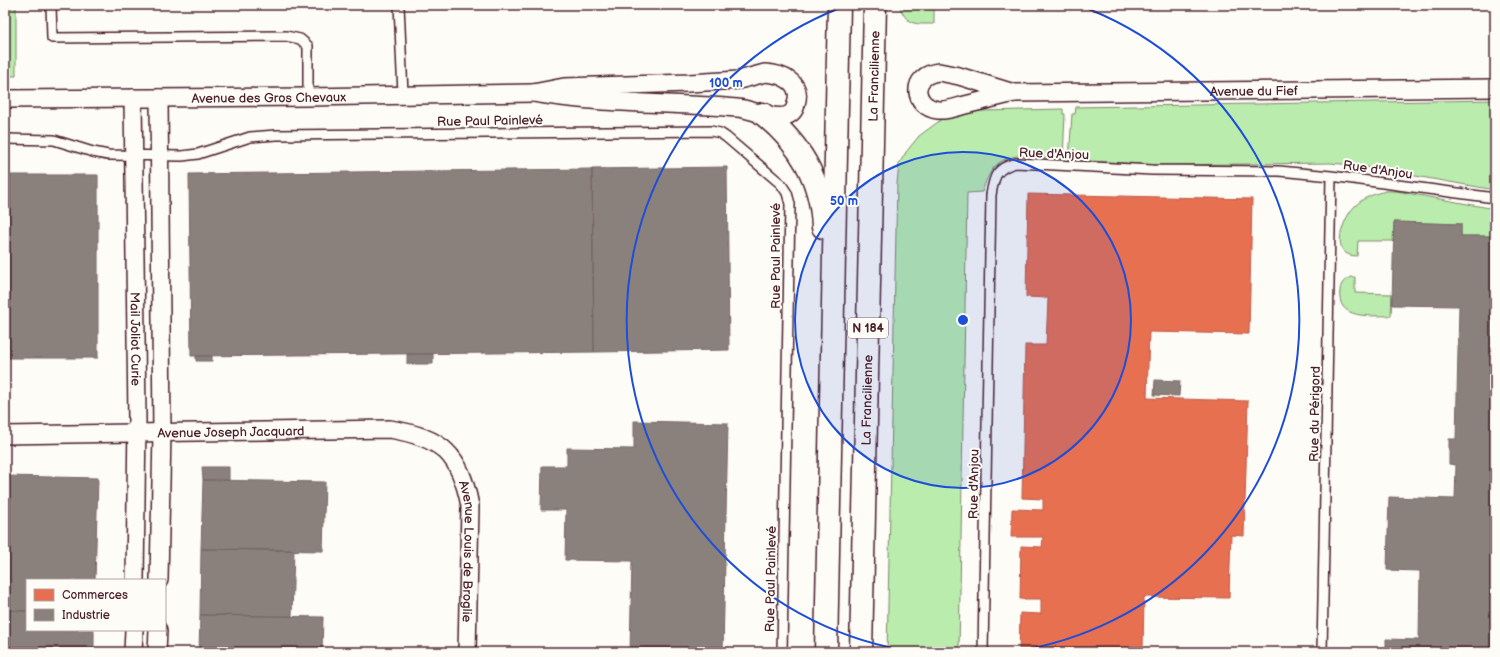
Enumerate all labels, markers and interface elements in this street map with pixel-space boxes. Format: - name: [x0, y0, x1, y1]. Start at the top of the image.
- street label: La Francilienne: [865, 30, 883, 122]
- text: 100 m: [709, 76, 743, 91]
- street label: Avenue du Fief: [1210, 83, 1298, 100]
- street label: Avenue des Gros Chevaux: [192, 89, 347, 107]
- street label: Rue Paul Painlevé: [437, 112, 543, 130]
- street label: Rue d'Anjou: [1019, 145, 1089, 163]
- street label: Rue d'Anjou: [1342, 157, 1414, 183]
- text: 50 m: [830, 194, 858, 209]
- street label: Rue Paul Painlevé: [768, 203, 784, 309]
- street label: Mail Joliot Curie: [126, 292, 144, 386]
- centre of rings: [956, 313, 970, 327]
- road number: N 184: [848, 318, 888, 338]
- street label: La Francilienne: [858, 354, 876, 446]
- street label: Rue du Périgord: [1306, 366, 1324, 462]
- street label: Avenue Joseph Jacquard: [157, 423, 305, 442]
- street label: Rue d'Anjou: [965, 449, 983, 519]
- street label: Avenue Louis de Broglie: [455, 478, 477, 623]
- street label: Rue Paul Painlevé: [762, 526, 780, 632]
- legend: [26, 579, 166, 631]
- text: Commerces: [62, 588, 128, 603]
- text: Industrie: [62, 608, 110, 623]

